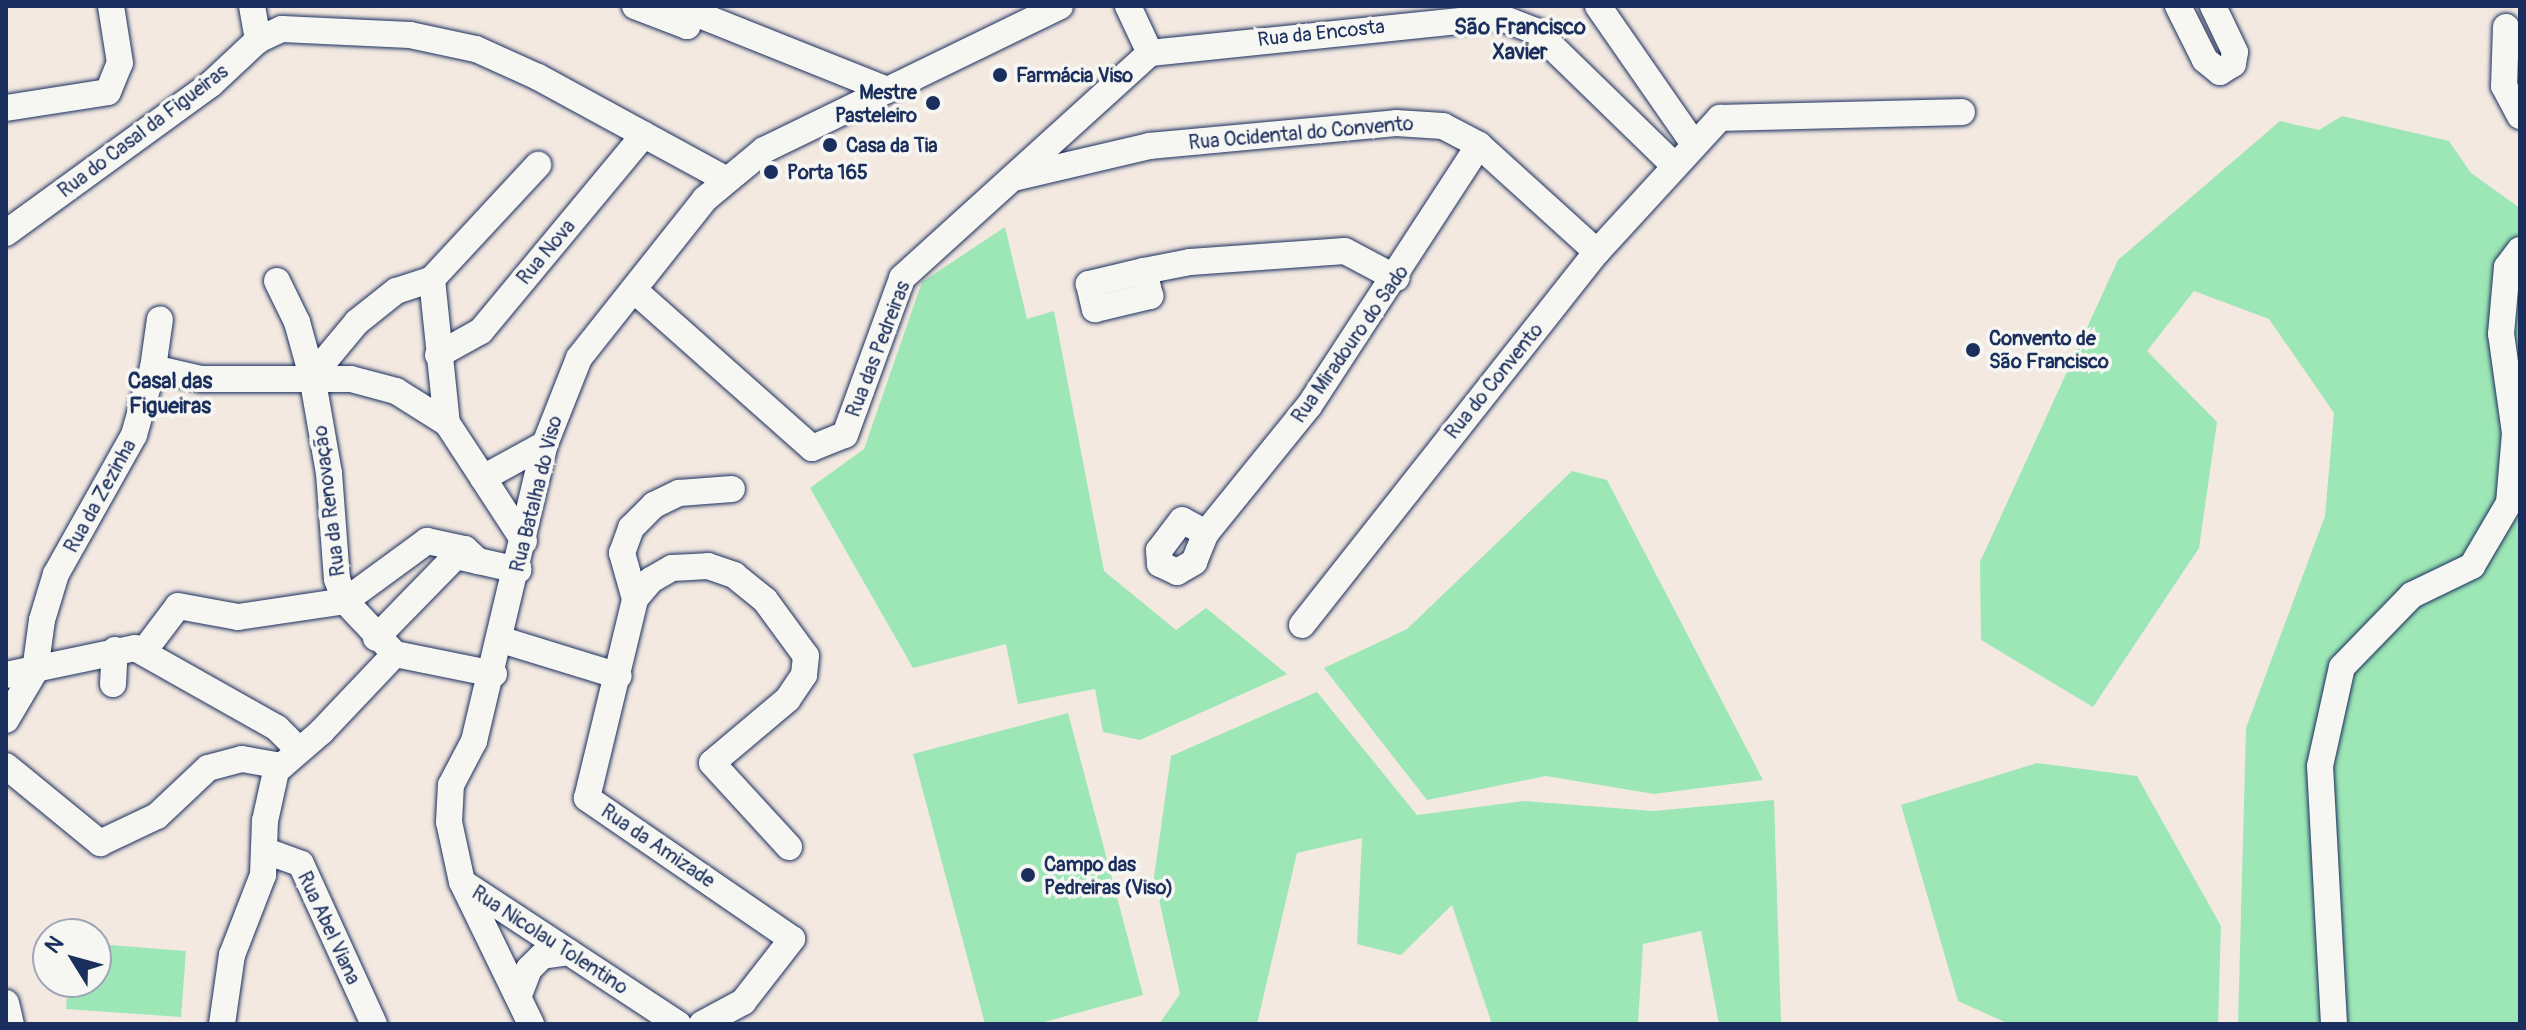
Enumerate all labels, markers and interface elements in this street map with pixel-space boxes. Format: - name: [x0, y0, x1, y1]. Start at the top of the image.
- street label: Rua da Encosta: [1256, 14, 1386, 52]
- district label: São Francisco Xavier: [1454, 14, 1586, 66]
- street label: Rua do Casal da Figueiras: [53, 59, 233, 203]
- place label: Farmácia Viso: [1016, 63, 1133, 87]
- marker: Farmácia Viso: [991, 66, 1009, 84]
- place label: Mestre Pasteleiro: [835, 80, 917, 127]
- marker: Mestre Pasteleiro: [924, 94, 942, 112]
- street label: Rua Ocidental do Convento: [1187, 111, 1415, 155]
- place label: Casa da Tia: [846, 133, 938, 157]
- marker: Casa da Tia: [821, 136, 839, 154]
- place label: Porta 165: [787, 160, 868, 184]
- marker: Porta 165: [762, 163, 780, 181]
- street label: Rua Nova: [512, 214, 580, 290]
- street label: Rua Miradouro do Sado: [1286, 260, 1414, 428]
- street label: Rua das Pedreiras: [841, 278, 915, 420]
- street label: Rua do Convento: [1440, 318, 1548, 444]
- place label: Convento de São Francisco: [1989, 326, 2109, 373]
- marker: Convento de São Francisco: [1964, 341, 1982, 359]
- district label: Casal das Figueiras: [128, 368, 212, 420]
- street label: Rua Batalha do Viso: [505, 413, 567, 575]
- street label: Rua da Renovação: [308, 424, 350, 578]
- street label: Rua da Zezinha: [59, 435, 141, 557]
- street label: Rua da Amizade: [596, 799, 720, 893]
- place label: Campo das Pedreiras (Viso): [1044, 852, 1173, 899]
- marker: Campo das Pedreiras (Viso): [1019, 866, 1037, 884]
- street label: Rua Abel Viana: [292, 868, 366, 988]
- street label: Rua Nicolau Tolentino: [467, 881, 633, 999]
- north arrow: [32, 918, 112, 998]
- text: N: [39, 930, 70, 959]

